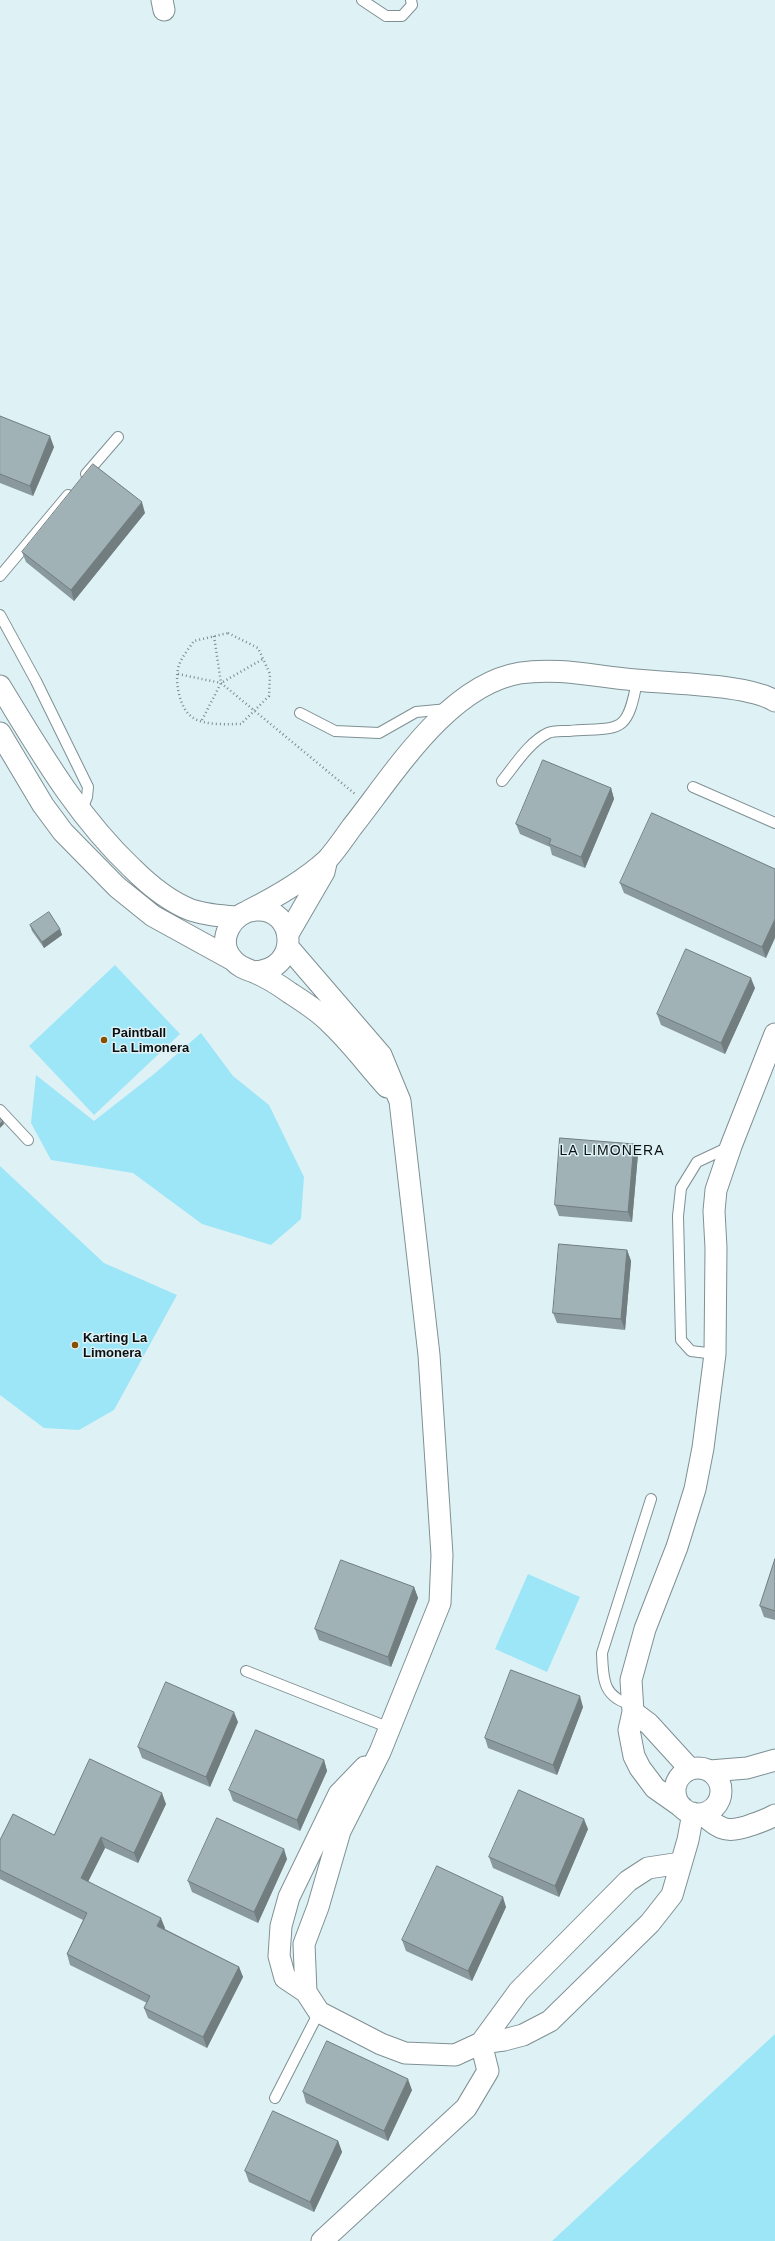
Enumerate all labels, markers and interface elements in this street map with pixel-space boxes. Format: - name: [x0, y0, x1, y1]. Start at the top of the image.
- place label: Paintball La Limonera: [112, 1025, 189, 1056]
- marker: Paintball La Limonera: [99, 1035, 109, 1045]
- district label: LA LIMONERA: [559, 1143, 665, 1159]
- place label: Karting La Limonera: [83, 1330, 147, 1361]
- marker: Karting La Limonera: [70, 1340, 80, 1350]

